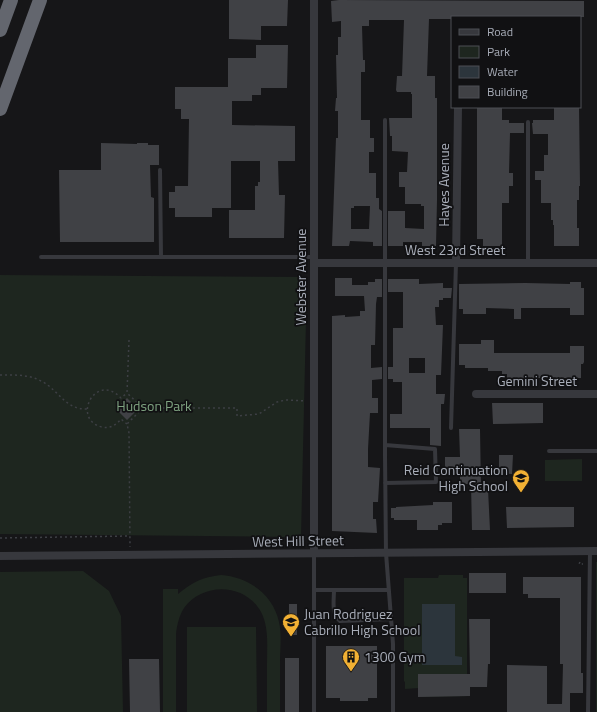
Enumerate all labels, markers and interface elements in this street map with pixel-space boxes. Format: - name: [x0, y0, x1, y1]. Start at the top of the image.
- legend: [451, 16, 581, 108]
- text: Road: [487, 22, 513, 41]
- text: Park: [487, 42, 510, 61]
- text: Water: [487, 62, 518, 81]
- text: Building: [487, 82, 528, 101]
- street label: Hayes Avenue: [433, 143, 454, 227]
- street label: Webster Avenue: [290, 229, 311, 325]
- street label: West 23rd Street: [405, 239, 505, 260]
- street label: Gemini Street: [497, 370, 577, 391]
- park label: Hudson Park: [116, 395, 192, 416]
- place label: Reid Continuation High School: [404, 459, 508, 496]
- school or university icon: Reid Continuation High School: [511, 468, 531, 493]
- street label: West Hill Street: [252, 529, 344, 552]
- place label: Juan Rodriguez Cabrillo High School: [304, 603, 420, 640]
- school or university icon: Juan Rodriguez Cabrillo High School: [281, 612, 301, 637]
- place label: 1300 Gym: [364, 646, 425, 667]
- building icon: 1300 Gym: [341, 647, 361, 672]

